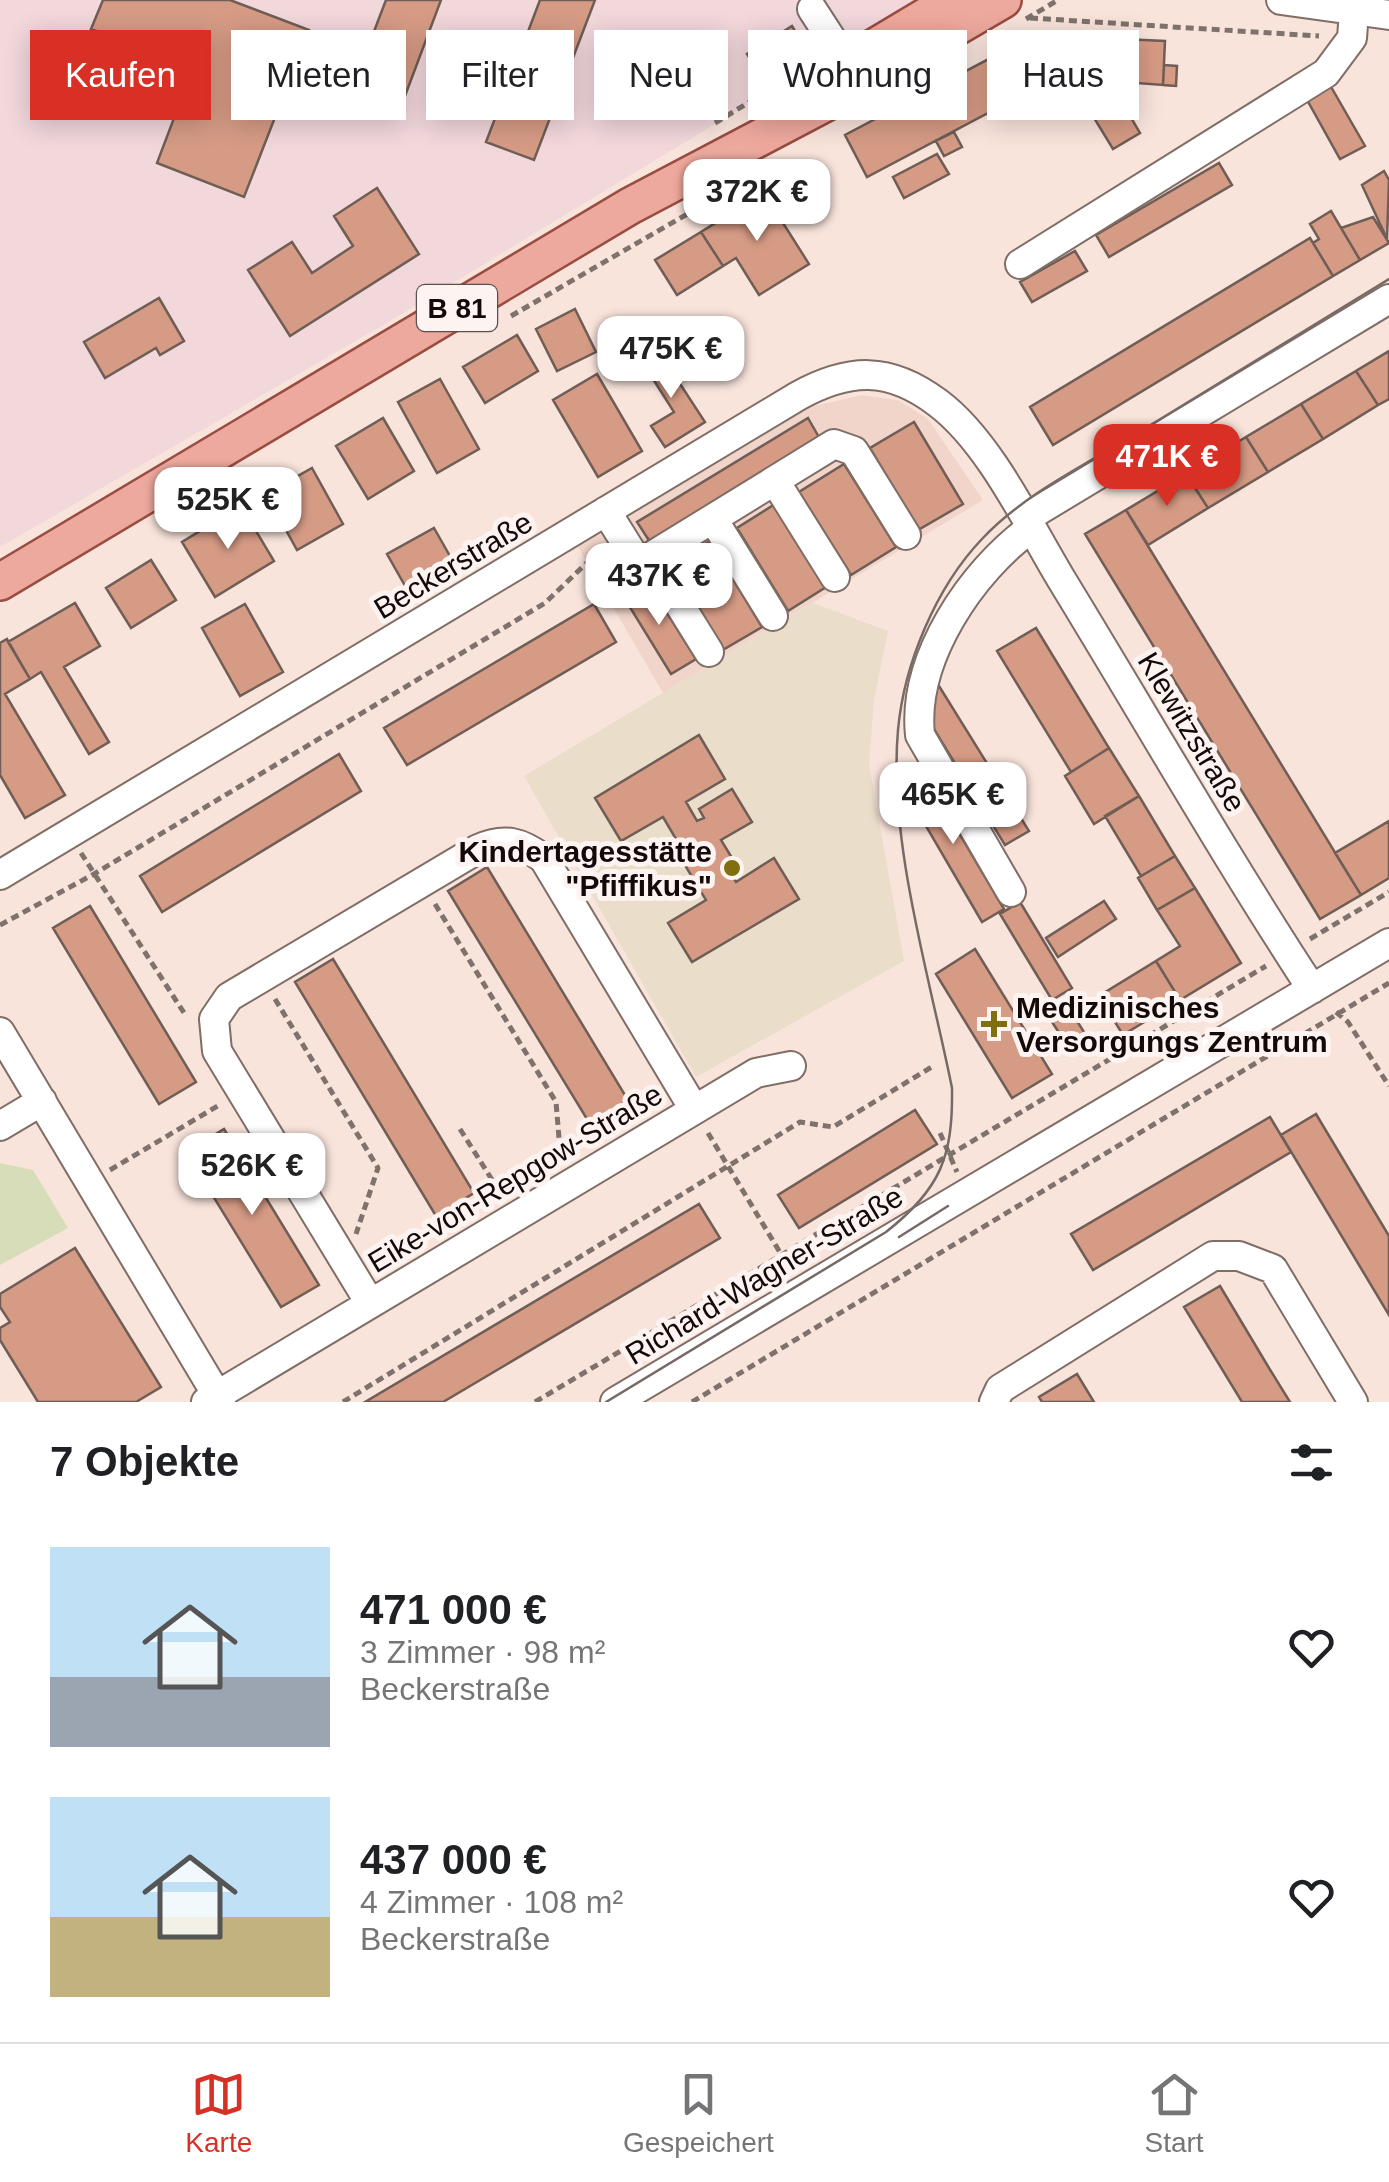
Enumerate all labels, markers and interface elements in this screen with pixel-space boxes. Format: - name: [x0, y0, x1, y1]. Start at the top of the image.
- chip: Kaufen: [30, 30, 211, 120]
- chip: Mieten: [231, 30, 406, 120]
- chip: Filter: [426, 30, 574, 120]
- chip: Neu: [594, 30, 728, 120]
- chip: Wohnung: [748, 30, 967, 120]
- chip: Haus: [987, 30, 1139, 120]
- pin: 372K €: [676, 159, 838, 244]
- text: 372K €: [705, 173, 809, 209]
- road number: B 81: [417, 285, 497, 331]
- pin: 475K €: [590, 316, 752, 401]
- text: 475K €: [619, 330, 723, 366]
- pin: 471K €: [1086, 424, 1248, 509]
- text: 471K €: [1115, 438, 1219, 474]
- pin: 525K €: [147, 467, 309, 552]
- text: 525K €: [176, 481, 280, 517]
- street label: Beckerstraße: [368, 505, 538, 625]
- pin: 437K €: [578, 543, 740, 628]
- text: 437K €: [607, 557, 711, 593]
- street label: Klewitzstraße: [1131, 646, 1253, 818]
- pin: 465K €: [872, 762, 1034, 847]
- text: 465K €: [901, 776, 1005, 812]
- place label: Kindertagesstätte "Pfiffikus": [459, 835, 712, 902]
- marker: Kindertagesstätte "Pfiffikus": [721, 857, 743, 879]
- place label: Medizinisches Versorgungs Zentrum: [1016, 991, 1328, 1058]
- marker: Medizinisches Versorgungs Zentrum: [981, 1011, 1007, 1037]
- street label: Eike-von-Repgow-Straße: [362, 1077, 668, 1279]
- pin: 526K €: [171, 1133, 333, 1218]
- text: 526K €: [200, 1147, 304, 1183]
- street label: Richard-Wagner-Straße: [620, 1179, 908, 1371]
- icon: filters: [1284, 1435, 1339, 1490]
- text: 7 Objekte: [50, 1438, 239, 1485]
- text: 471 000 €: [360, 1586, 547, 1633]
- icon: home: [130, 1587, 250, 1707]
- icon: heart: [1284, 1620, 1339, 1675]
- text: 3 Zimmer · 98 m²: [360, 1634, 605, 1670]
- text: Beckerstraße: [360, 1671, 550, 1707]
- text: 437 000 €: [360, 1836, 547, 1883]
- icon: home: [130, 1837, 250, 1957]
- icon: heart: [1284, 1870, 1339, 1925]
- text: 4 Zimmer · 108 m²: [360, 1884, 623, 1920]
- text: Beckerstraße: [360, 1921, 550, 1957]
- tab: Karte: [185, 2067, 252, 2159]
- tab: Gespeichert: [623, 2067, 774, 2159]
- tab: Start: [1145, 2067, 1204, 2159]

